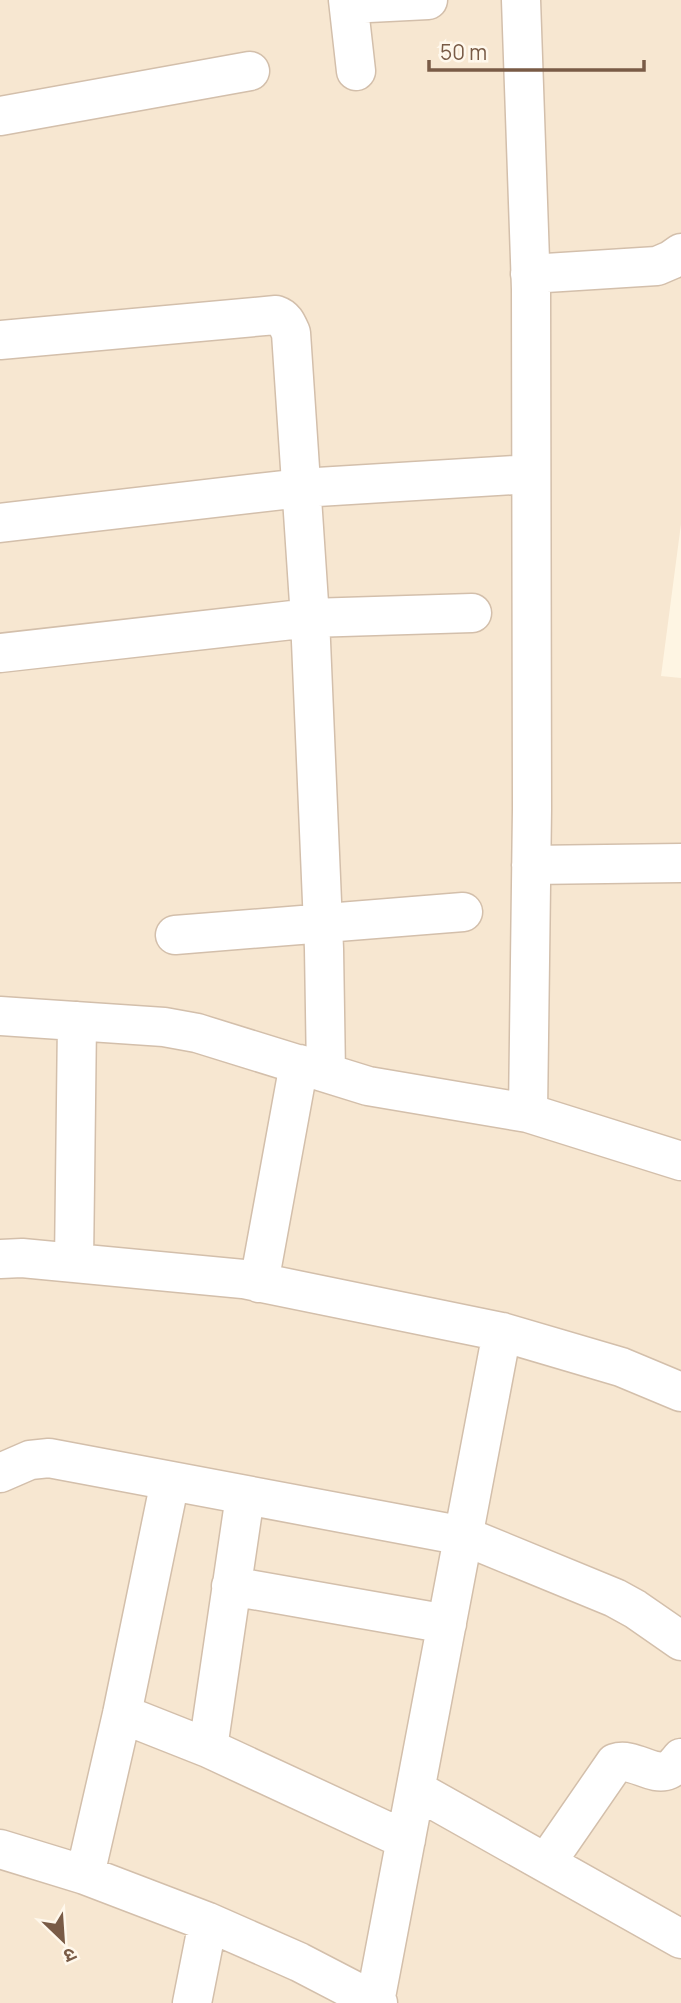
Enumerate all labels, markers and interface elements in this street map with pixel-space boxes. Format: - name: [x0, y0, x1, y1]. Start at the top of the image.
- scale bar: [429, 28, 644, 72]
- text: 50 m: [440, 38, 487, 66]
- north arrow: [28, 1905, 98, 1975]
- text: उ: [59, 1941, 81, 1970]

